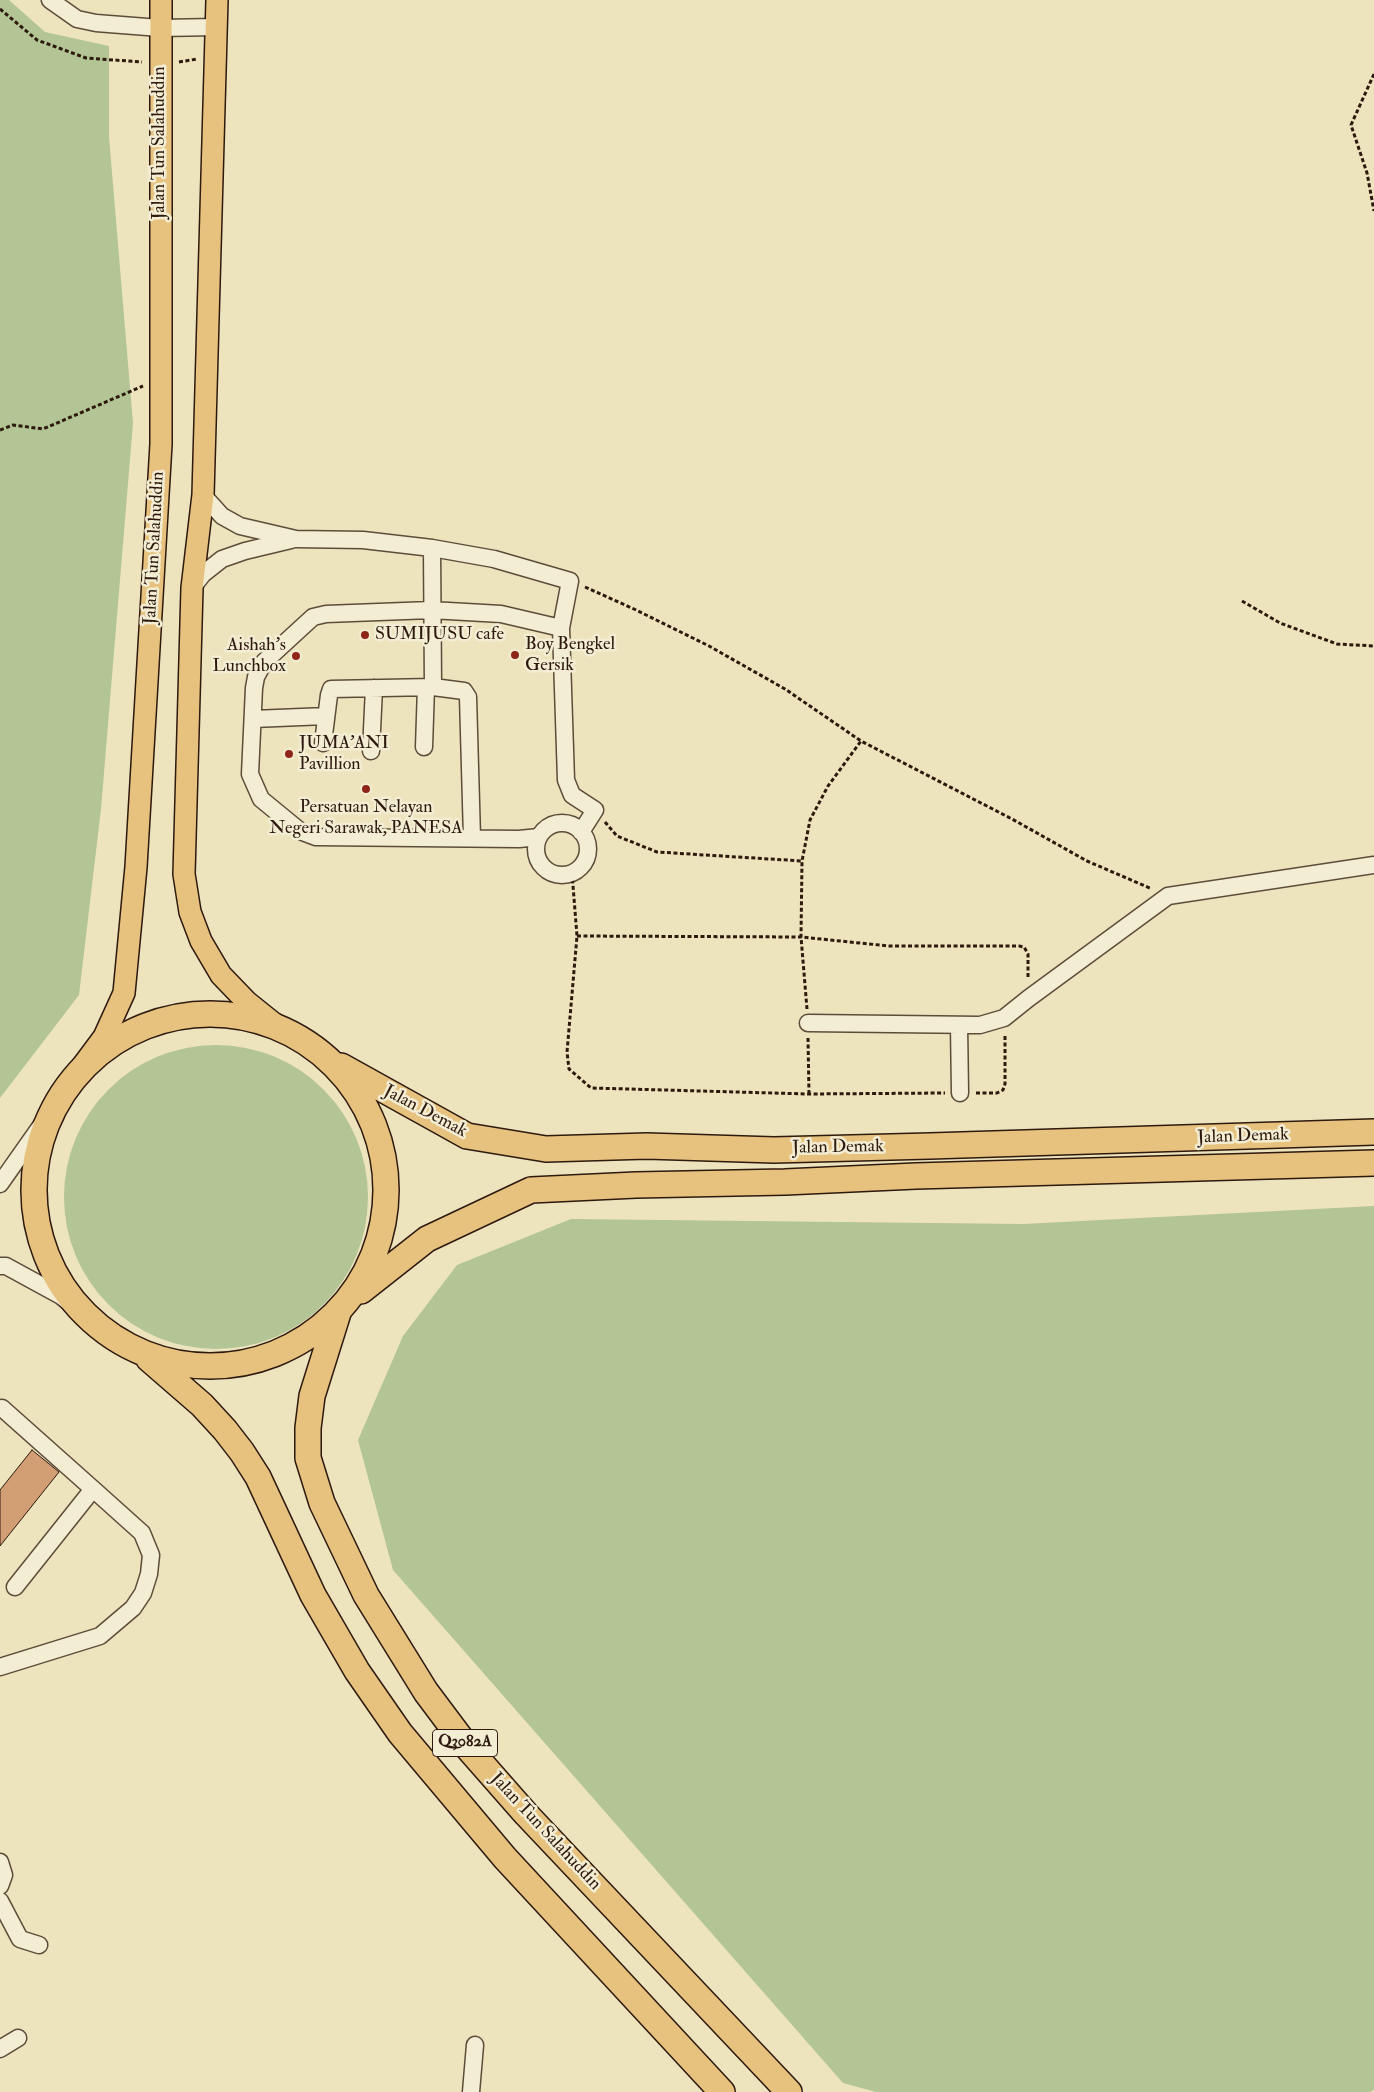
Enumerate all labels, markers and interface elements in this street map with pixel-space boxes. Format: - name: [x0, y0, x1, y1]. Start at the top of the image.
- street label: Jalan Tun Salahuddin: [149, 66, 171, 220]
- street label: Jalan Tun Salahuddin: [140, 471, 170, 625]
- place label: SUMIJUSU cafe: [375, 624, 504, 646]
- marker: SUMIJUSU cafe: [359, 629, 371, 641]
- place label: Boy Bengkel Gersik: [525, 634, 615, 676]
- place label: Aishah's Lunchbox: [212, 635, 286, 678]
- marker: Boy Bengkel Gersik: [509, 649, 521, 661]
- marker: Aishah's Lunchbox: [290, 650, 302, 662]
- place label: JUMA'ANI Pavillion: [299, 733, 389, 776]
- marker: JUMA'ANI Pavillion: [283, 748, 295, 760]
- marker: Persatuan Nelayan Negeri Sarawak, PANESA: [360, 783, 372, 795]
- place label: Persatuan Nelayan Negeri Sarawak, PANESA: [269, 797, 463, 840]
- street label: Jalan Demak: [380, 1081, 470, 1143]
- street label: Jalan Demak: [1197, 1125, 1289, 1149]
- street label: Jalan Demak: [792, 1136, 884, 1160]
- road number: Q3082A: [432, 1730, 498, 1756]
- street label: Jalan Tun Salahuddin: [485, 1769, 605, 1895]

